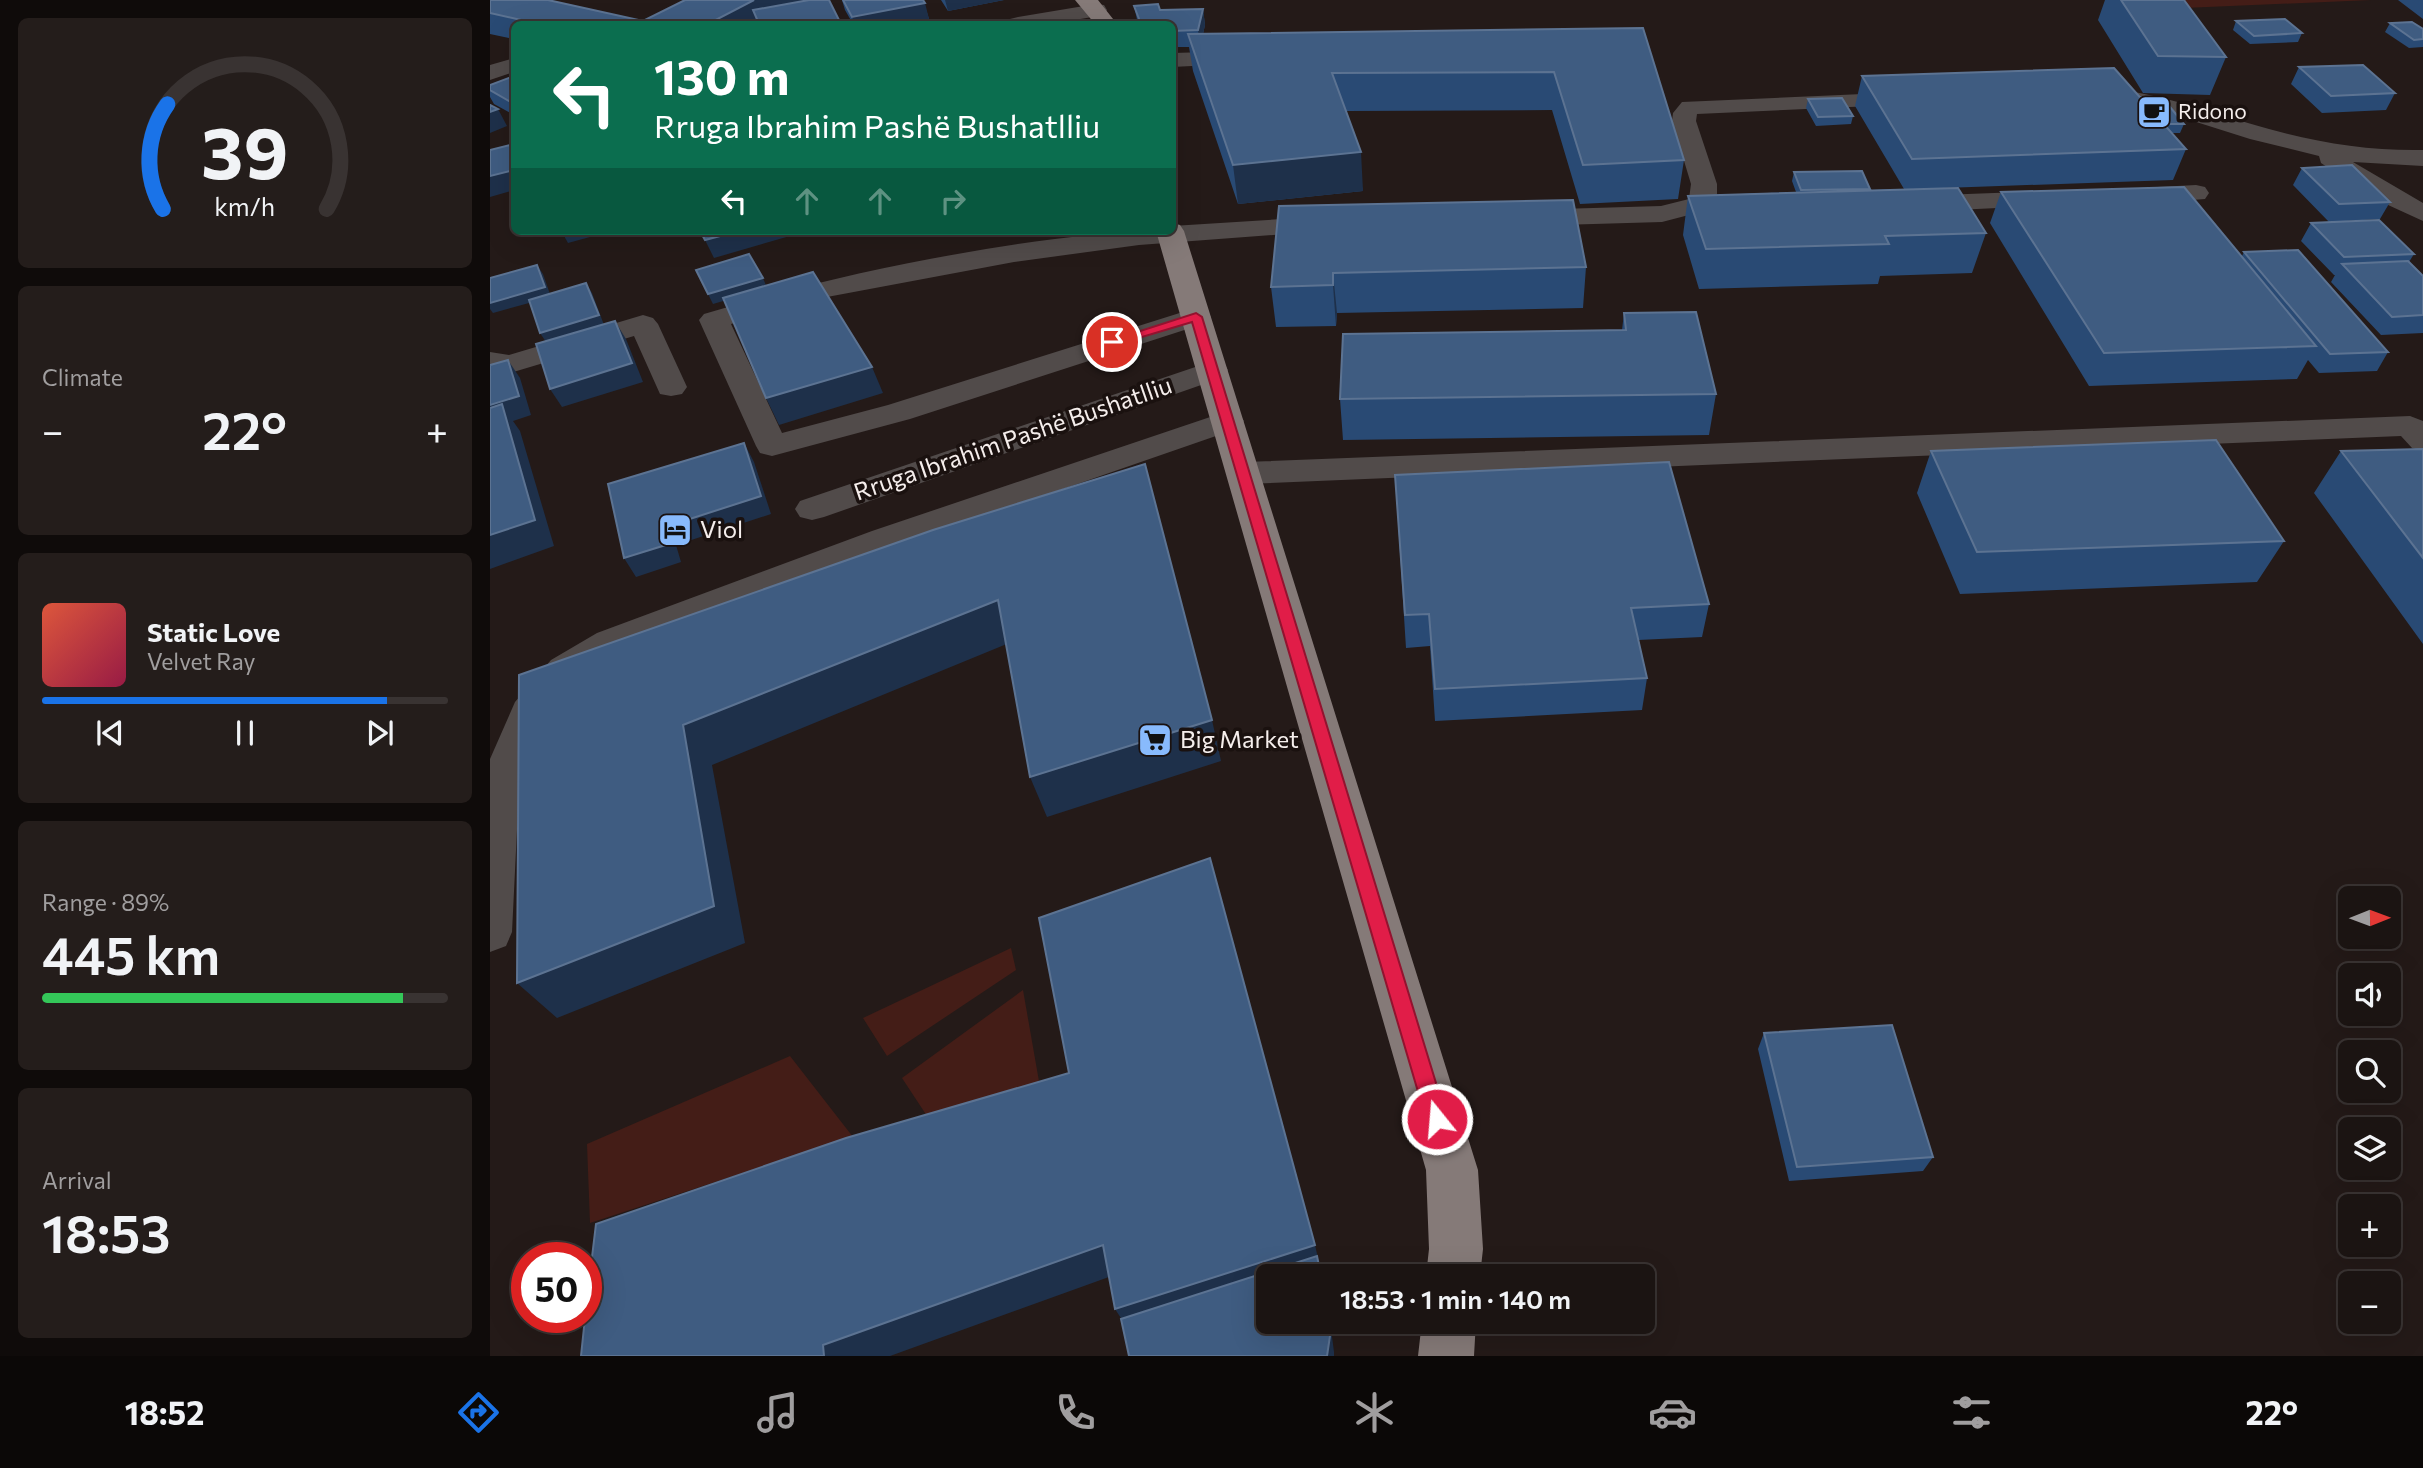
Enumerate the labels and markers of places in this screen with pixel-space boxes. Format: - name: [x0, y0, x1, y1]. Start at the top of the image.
- cafe icon: Ridono: [2135, 93, 2173, 131]
- place label: Ridono: [2178, 98, 2247, 123]
- pin: [1082, 312, 1142, 372]
- hotel icon: Viol: [656, 511, 694, 549]
- place label: Viol: [700, 514, 743, 543]
- supermarket icon: Big Market: [1136, 721, 1174, 759]
- place label: Big Market: [1180, 724, 1299, 753]

